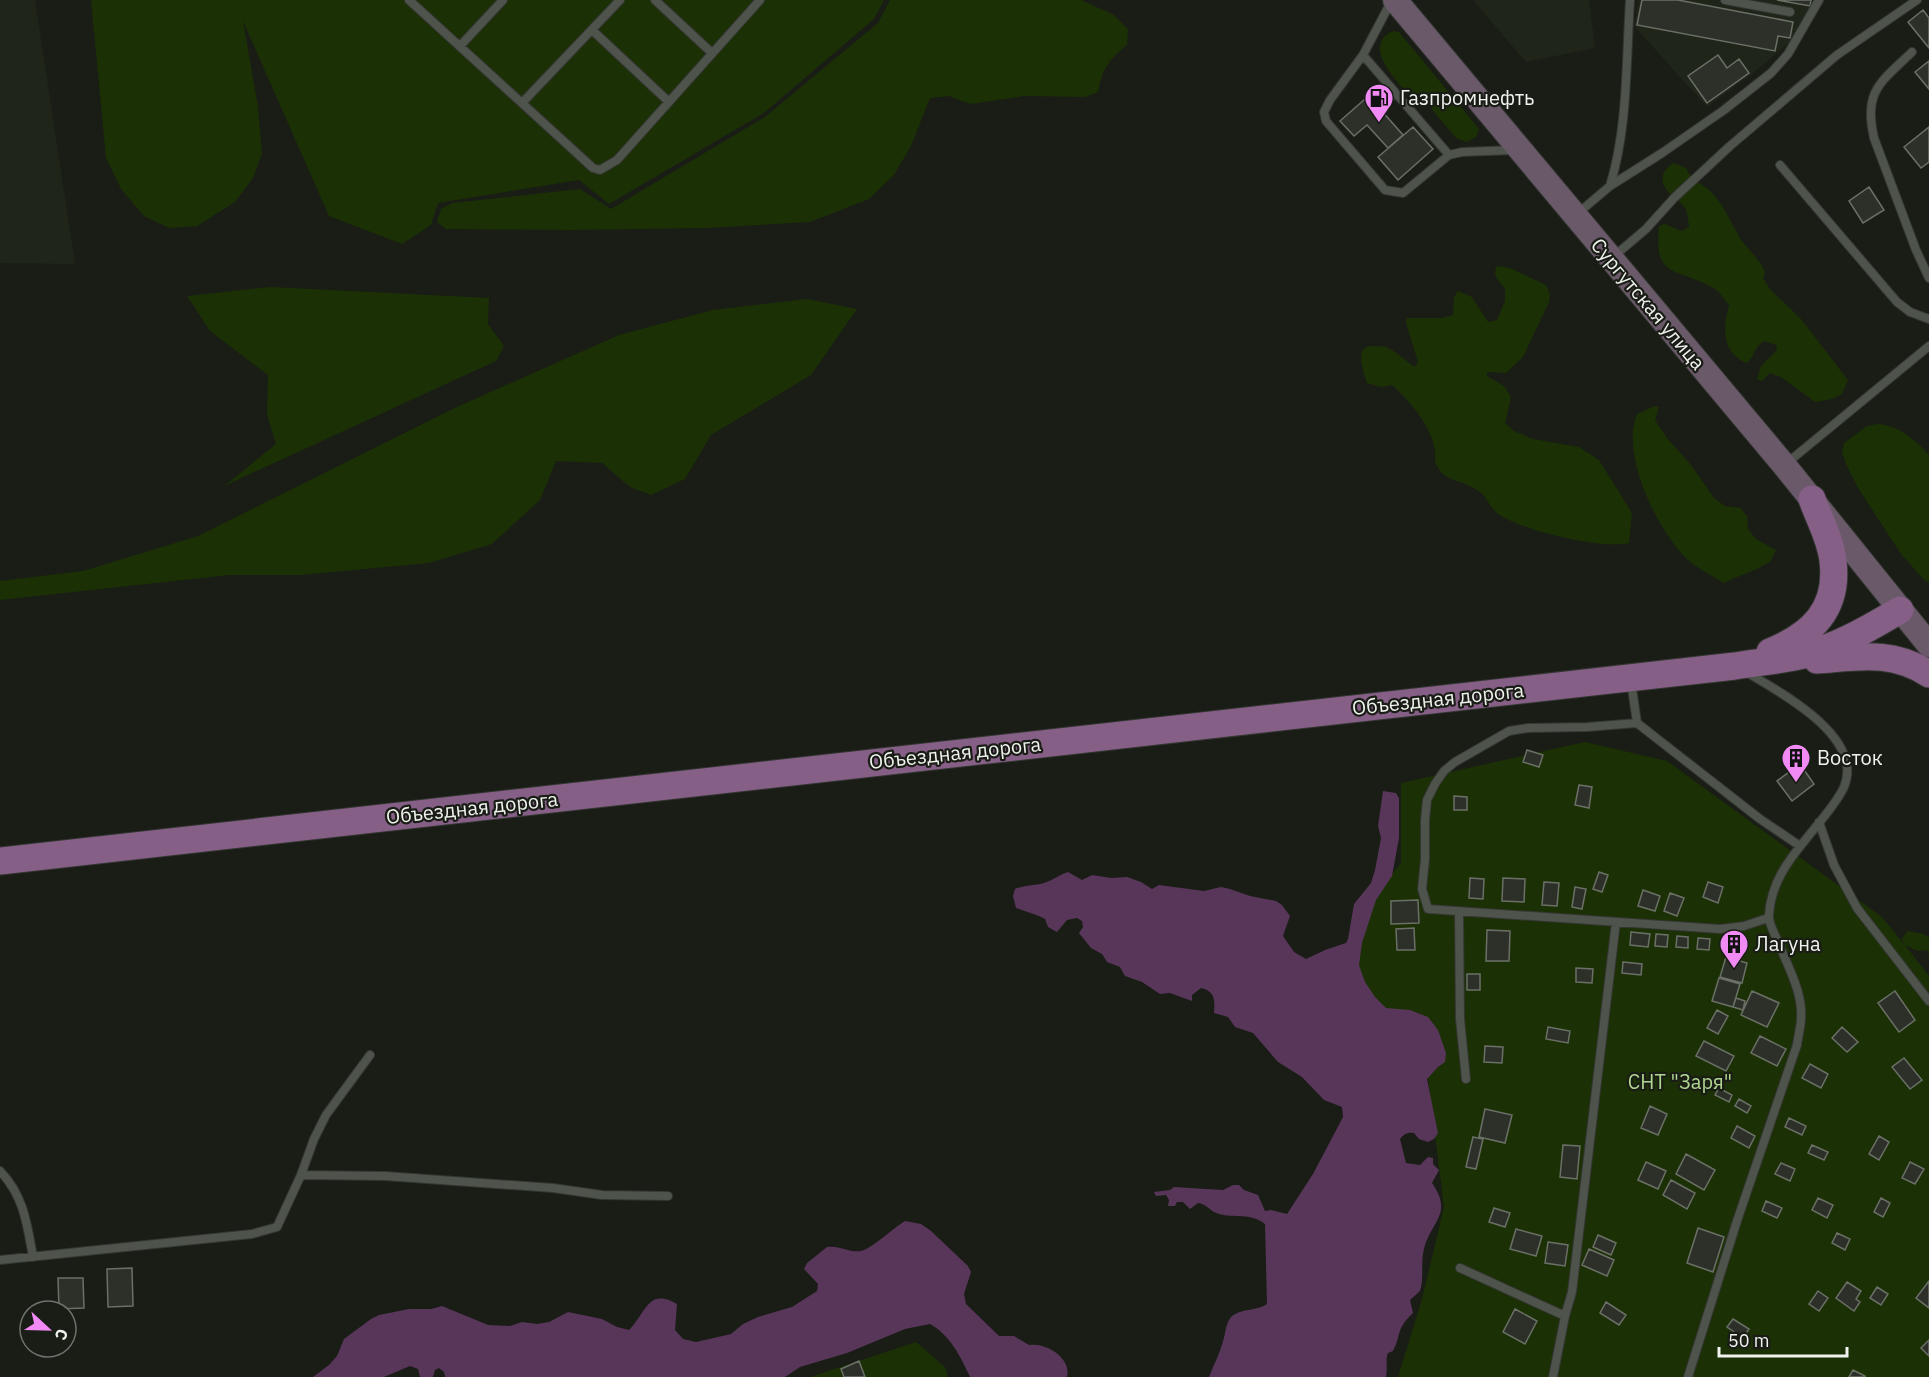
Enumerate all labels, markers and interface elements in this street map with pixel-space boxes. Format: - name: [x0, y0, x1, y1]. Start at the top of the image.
- fuel station icon: Газпромнефть: [1363, 82, 1395, 124]
- place label: Газпромнефть: [1400, 84, 1534, 111]
- street label: Сургутская улица: [1585, 232, 1712, 376]
- street label: Объездная дорога: [1351, 676, 1526, 721]
- street label: Объездная дорога: [868, 730, 1043, 775]
- building icon: Восток: [1780, 742, 1812, 784]
- place label: Восток: [1817, 744, 1883, 771]
- street label: Объездная дорога: [385, 785, 560, 830]
- building icon: Лагуна: [1718, 928, 1750, 970]
- place label: Лагуна: [1755, 930, 1821, 957]
- park label: СНТ "Заря": [1628, 1068, 1732, 1095]
- north arrow: [18, 1299, 78, 1359]
- scale bar: [1719, 1320, 1846, 1358]
- text: С: [51, 1326, 73, 1343]
- text: 50 m: [1728, 1329, 1770, 1352]

